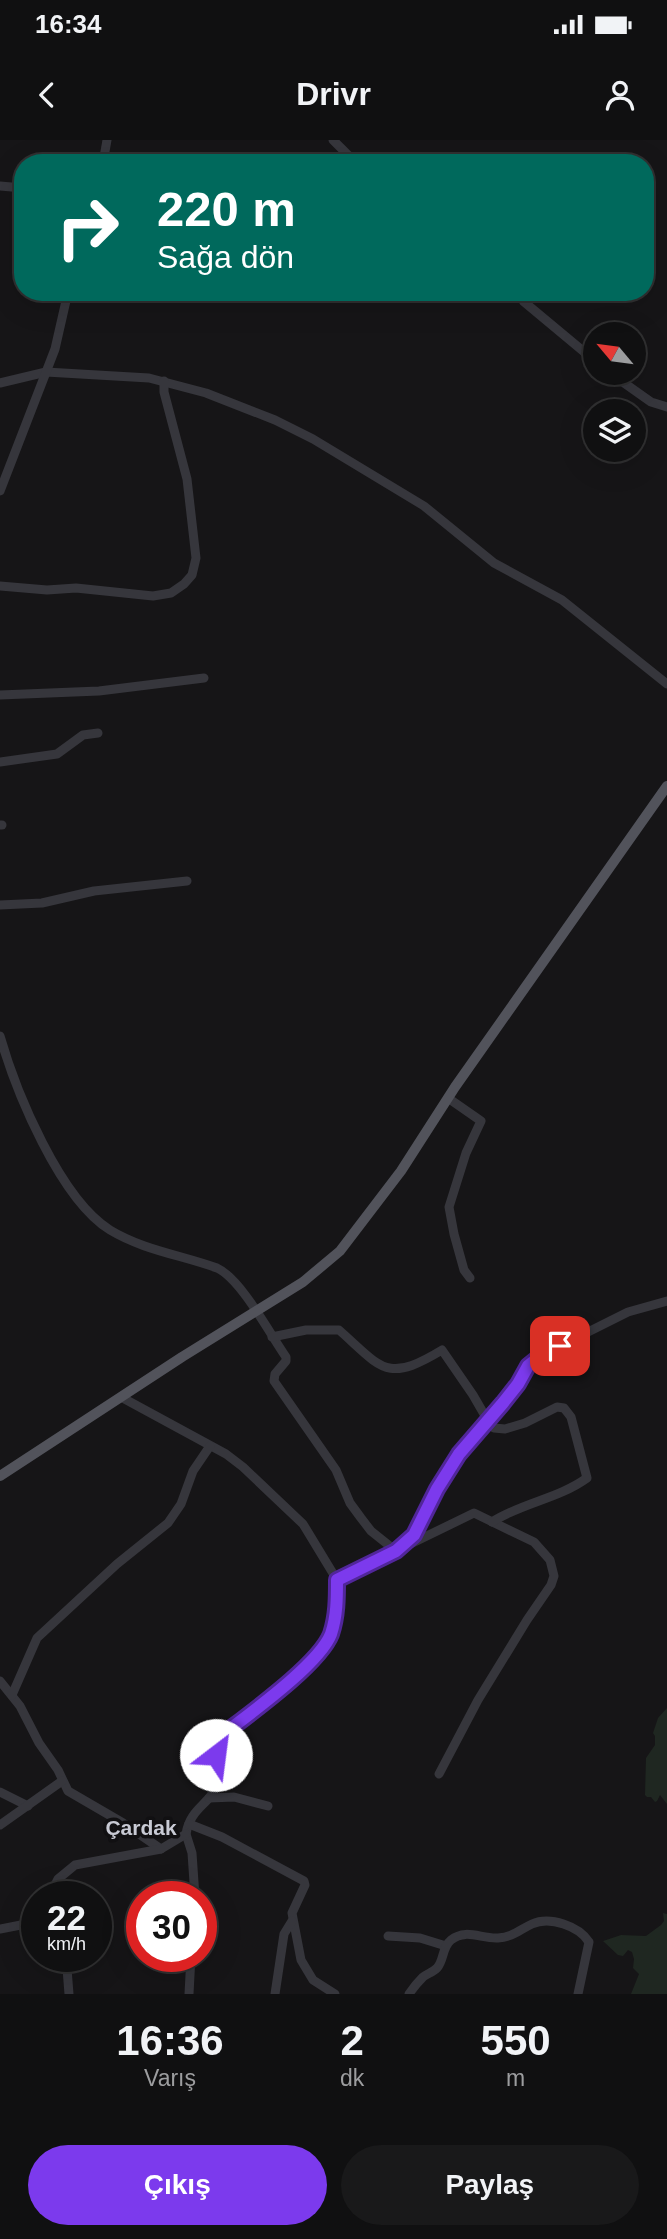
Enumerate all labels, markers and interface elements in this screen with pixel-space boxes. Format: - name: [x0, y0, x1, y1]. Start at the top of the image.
- text: 16:34: [35, 9, 102, 39]
- icon: back: [28, 76, 66, 114]
- text: Drivr: [296, 76, 371, 112]
- icon: person: [601, 76, 639, 114]
- icon: right: [42, 182, 133, 273]
- text: 220 m: [157, 182, 296, 236]
- text: Sağa dön: [157, 239, 294, 275]
- north arrow: [583, 322, 646, 385]
- map controls: [583, 322, 646, 462]
- button: layers: [583, 399, 646, 462]
- pin: [530, 1316, 590, 1376]
- icon: arrive: [541, 1327, 579, 1365]
- position arrow: [179, 1718, 253, 1792]
- district label: Çardak: [105, 1816, 177, 1839]
- speed limit sign: 30: [126, 1881, 217, 1972]
- text: 22: [47, 1898, 86, 1937]
- text: km/h: [47, 1934, 86, 1954]
- text: 16:36: [116, 2017, 224, 2064]
- text: 2: [340, 2017, 364, 2064]
- text: 550: [481, 2017, 551, 2064]
- text: Varış: [144, 2065, 196, 2091]
- text: dk: [340, 2065, 364, 2091]
- text: m: [506, 2065, 525, 2091]
- button: Çıkış: [28, 2145, 327, 2225]
- button: Paylaş: [341, 2145, 639, 2225]

